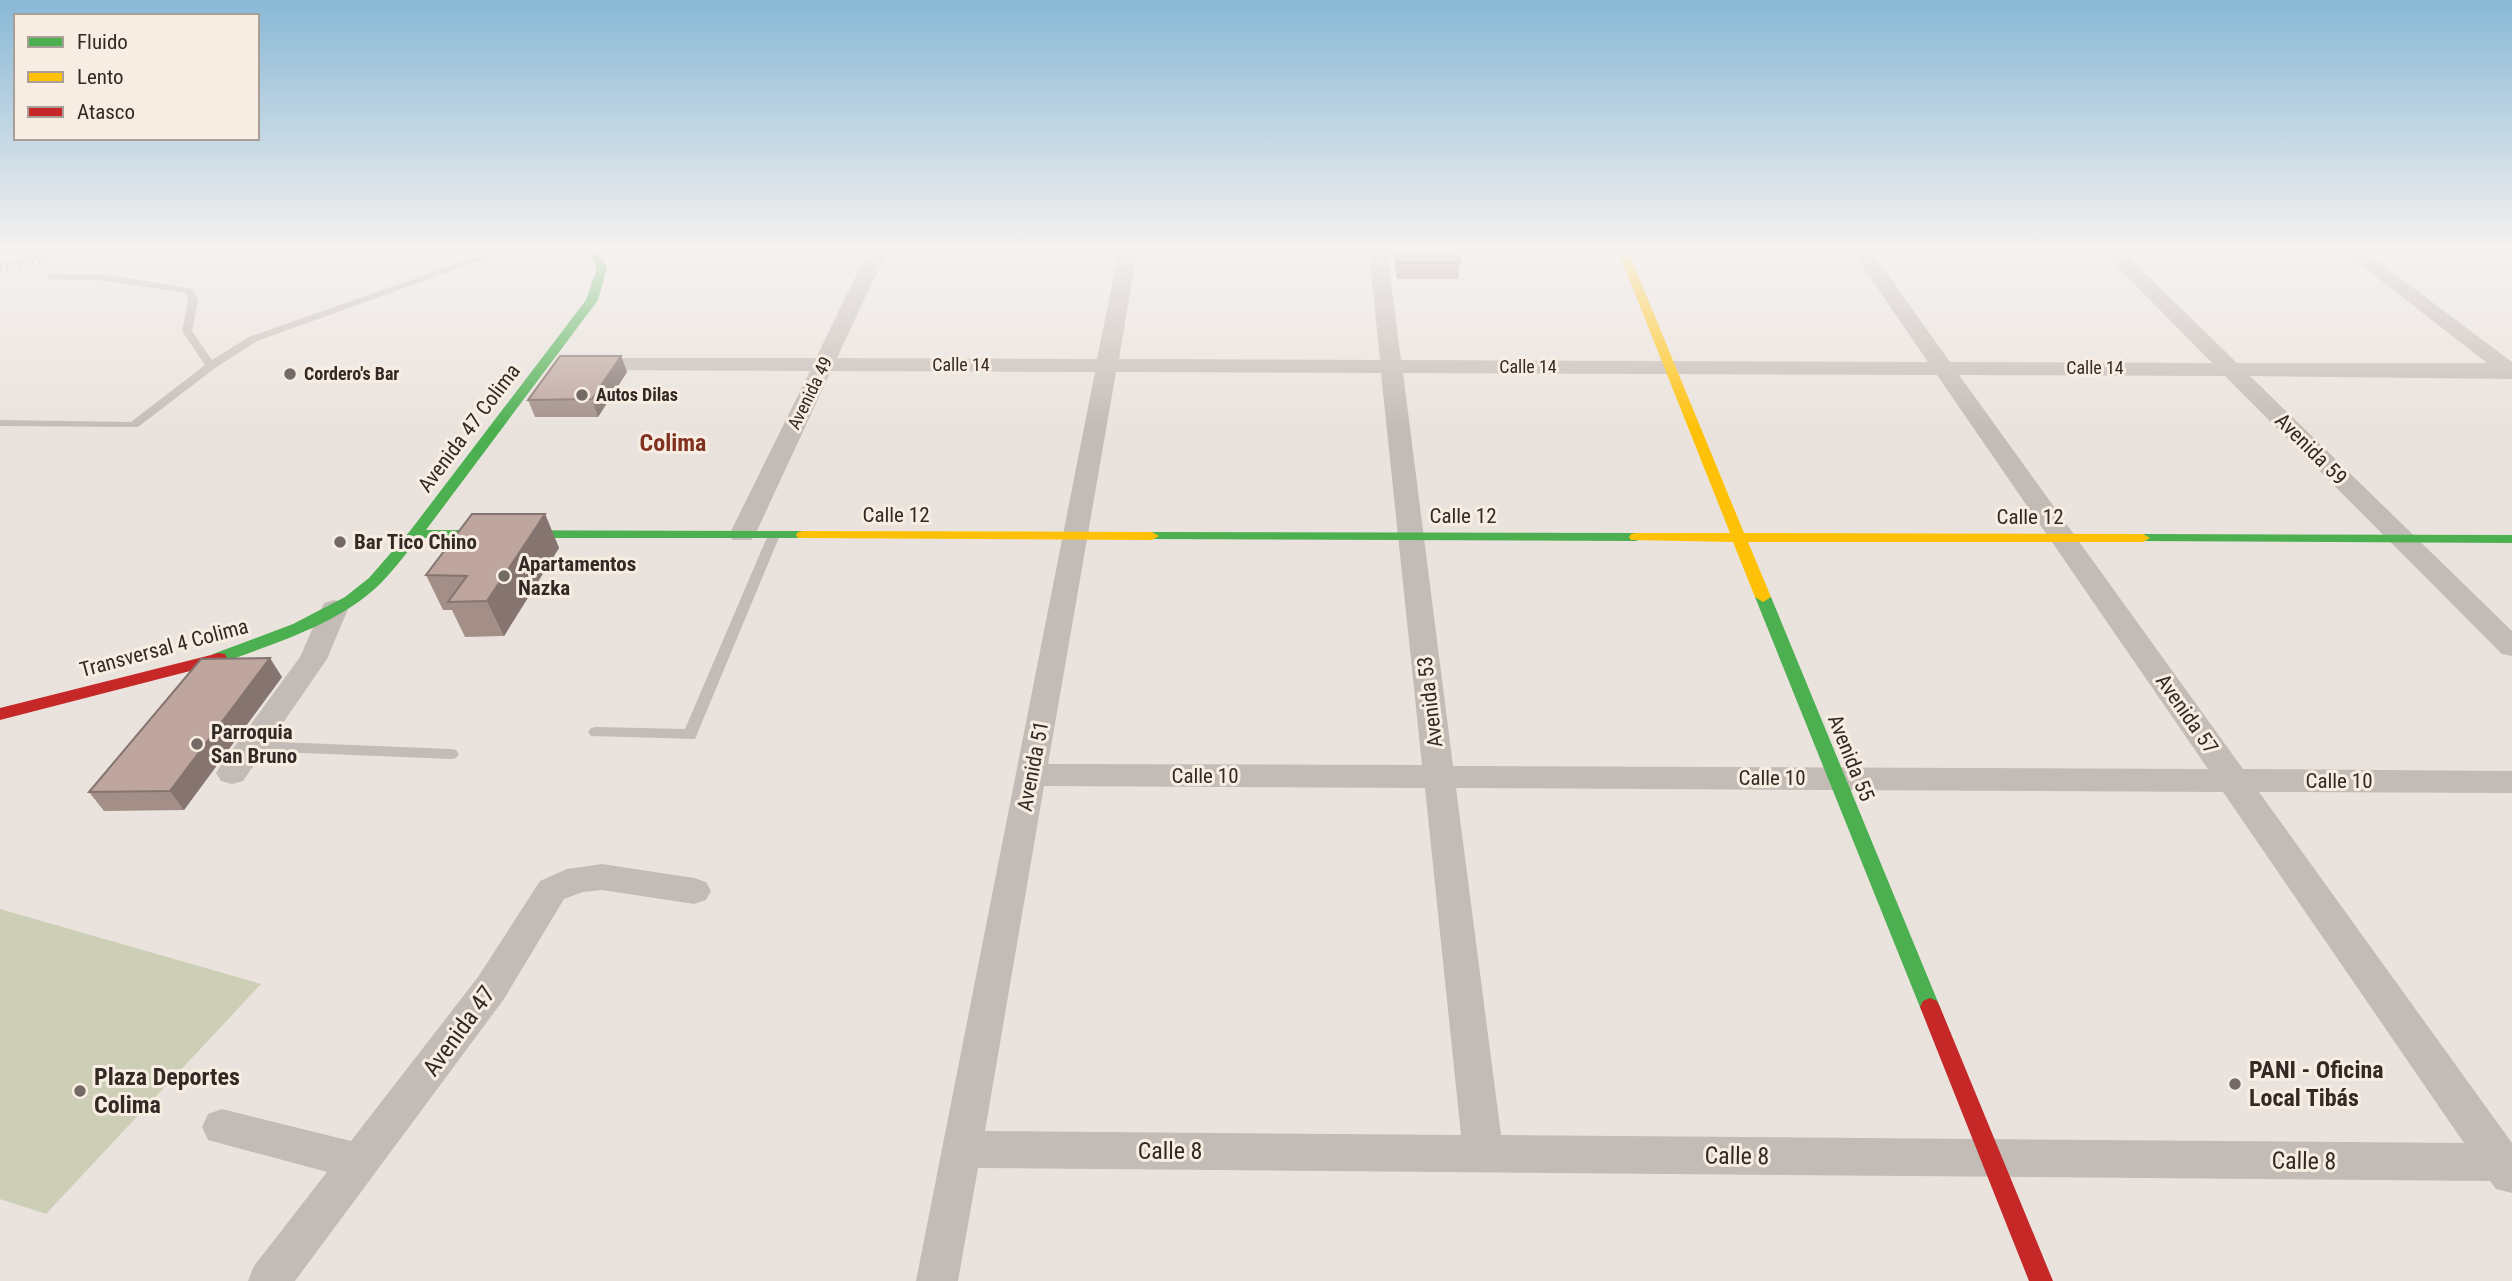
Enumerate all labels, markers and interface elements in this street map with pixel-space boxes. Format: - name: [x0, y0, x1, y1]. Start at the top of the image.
- legend: [14, 14, 259, 140]
- text: Fluido: [77, 30, 128, 54]
- text: Lento: [77, 65, 124, 89]
- text: Atasco: [77, 100, 135, 124]
- street label: Avenida 49: [783, 353, 836, 433]
- street label: Calle 14: [932, 354, 990, 375]
- street label: Calle 14: [1499, 356, 1557, 377]
- street label: Calle 14: [2066, 357, 2124, 378]
- street label: Avenida 47 Colima: [413, 359, 525, 497]
- place label: Cordero's Bar: [304, 363, 399, 384]
- marker: Cordero's Bar: [282, 366, 298, 382]
- place label: Autos Dilas: [596, 384, 678, 405]
- marker: Autos Dilas: [574, 387, 590, 403]
- street label: Avenida 59: [2270, 408, 2352, 490]
- district label: Colima: [640, 429, 706, 457]
- street label: Calle 12: [863, 503, 930, 527]
- street label: Calle 12: [1430, 504, 1497, 528]
- street label: Calle 12: [1997, 505, 2064, 529]
- place label: Bar Tico Chino: [354, 530, 477, 554]
- marker: Bar Tico Chino: [332, 534, 348, 550]
- place label: Apartamentos Nazka: [518, 552, 636, 600]
- marker: Apartamentos Nazka: [496, 568, 512, 584]
- street label: Transversal 4 Colima: [77, 614, 251, 682]
- street label: Avenida 53: [1413, 655, 1447, 749]
- street label: Avenida 57: [2151, 670, 2223, 758]
- street label: Avenida 55: [1823, 711, 1879, 805]
- street label: Avenida 51: [1013, 719, 1053, 813]
- place label: Parroquia San Bruno: [211, 720, 297, 768]
- marker: Parroquia San Bruno: [189, 736, 205, 752]
- street label: Calle 10: [1172, 764, 1239, 788]
- street label: Calle 10: [1739, 766, 1806, 790]
- street label: Calle 10: [2306, 769, 2373, 793]
- street label: Avenida 47: [417, 981, 501, 1081]
- place label: PANI - Oficina Local Tibás: [2249, 1056, 2384, 1112]
- place label: Plaza Deportes Colima: [94, 1063, 240, 1119]
- marker: PANI - Oficina Local Tibás: [2227, 1076, 2243, 1092]
- marker: Plaza Deportes Colima: [72, 1083, 88, 1099]
- street label: Calle 8: [1138, 1137, 1202, 1165]
- street label: Calle 8: [1704, 1141, 1770, 1171]
- street label: Calle 8: [2271, 1146, 2337, 1176]

